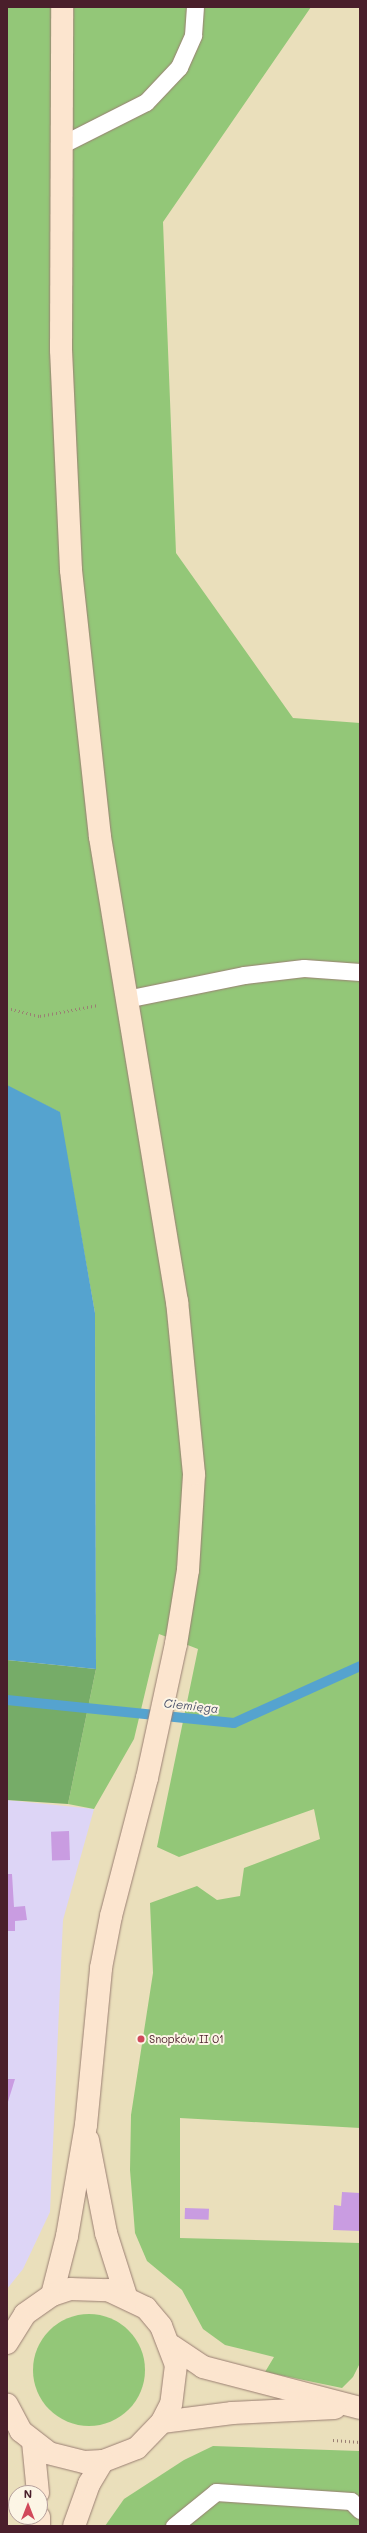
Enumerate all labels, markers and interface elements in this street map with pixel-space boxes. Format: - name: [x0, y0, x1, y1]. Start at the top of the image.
- water label: Ciemięga: [163, 1696, 219, 1716]
- place label: Snopków II 01: [149, 2032, 224, 2046]
- marker: Snopków II 01: [136, 2034, 146, 2044]
- north arrow: [8, 2485, 48, 2525]
- text: N: [24, 2486, 32, 2501]

